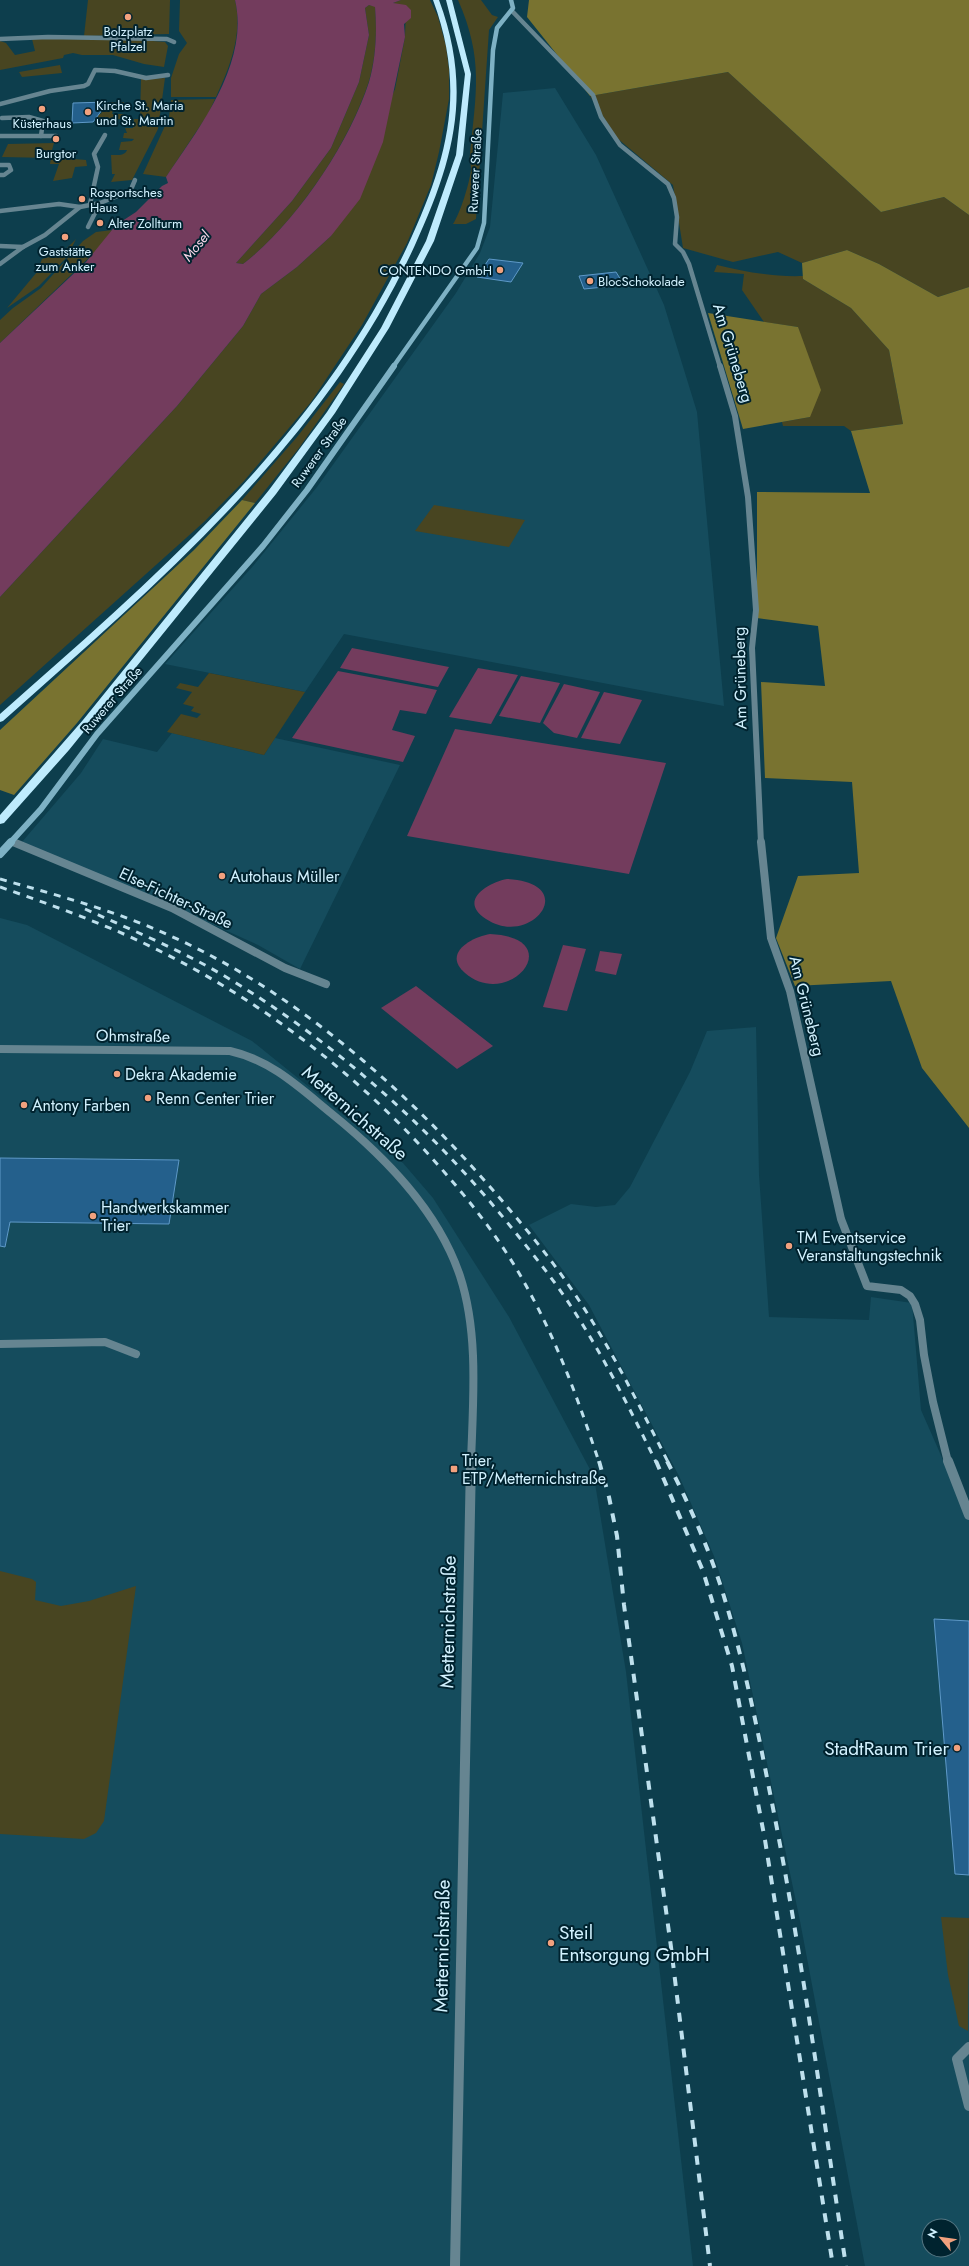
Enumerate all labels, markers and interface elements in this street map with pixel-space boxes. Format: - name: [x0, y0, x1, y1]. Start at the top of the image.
- marker: Bolzplatz Pfalzel: [123, 12, 133, 22]
- place label: Bolzplatz Pfalzel: [103, 22, 153, 56]
- place label: Kirche St. Maria und St. Martin: [96, 96, 184, 130]
- marker: Küsterhaus: [37, 104, 47, 114]
- marker: Kirche St. Maria und St. Martin: [83, 107, 93, 117]
- place label: Küsterhaus: [13, 114, 71, 133]
- street label: Ruwerer Straße: [463, 128, 487, 213]
- marker: Burgtor: [51, 134, 61, 144]
- place label: Burgtor: [36, 144, 77, 163]
- place label: Rosportsches Haus: [90, 183, 162, 217]
- marker: Rosportsches Haus: [77, 194, 87, 204]
- place label: Alter Zollturm: [108, 214, 182, 233]
- marker: Alter Zollturm: [95, 218, 105, 228]
- water label: Mosel: [178, 226, 215, 266]
- marker: Gaststätte zum Anker: [60, 232, 70, 242]
- place label: Gaststätte zum Anker: [36, 242, 95, 276]
- place label: CONTENDO GmbH: [380, 261, 492, 280]
- marker: CONTENDO GmbH: [495, 265, 505, 275]
- place label: BlocSchokolade: [598, 272, 685, 291]
- marker: BlocSchokolade: [585, 276, 595, 286]
- street label: Am Grüneberg: [707, 301, 759, 405]
- street label: Ruwerer Straße: [287, 412, 351, 491]
- street label: Am Grüneberg: [728, 627, 752, 729]
- street label: Ruwerer Straße: [77, 662, 147, 738]
- street label: Else-Fichter-Straße: [116, 862, 236, 934]
- place label: Autohaus Müller: [230, 865, 340, 888]
- marker: Autohaus Müller: [217, 871, 227, 881]
- street label: Am Grüneberg: [783, 953, 831, 1059]
- street label: Ohmstraße: [96, 1024, 170, 1048]
- street label: Metternichstraße: [296, 1059, 414, 1167]
- place label: Dekra Akademie: [125, 1063, 237, 1086]
- marker: Dekra Akademie: [112, 1069, 122, 1079]
- place label: Renn Center Trier: [156, 1087, 275, 1110]
- marker: Renn Center Trier: [143, 1093, 153, 1103]
- place label: Antony Farben: [32, 1094, 130, 1117]
- marker: Antony Farben: [19, 1100, 29, 1110]
- place label: Handwerkskammer Trier: [101, 1196, 229, 1237]
- marker: Handwerkskammer Trier: [88, 1211, 98, 1221]
- place label: TM Eventservice Veranstaltungstechnik: [797, 1226, 943, 1267]
- marker: TM Eventservice Veranstaltungstechnik: [784, 1241, 794, 1251]
- place label: Trier, ETP/Metternichstraße: [462, 1449, 606, 1490]
- marker: Trier, ETP/Metternichstraße: [449, 1464, 459, 1474]
- street label: Metternichstraße: [433, 1555, 463, 1689]
- place label: StadtRaum Trier: [824, 1735, 949, 1762]
- marker: StadtRaum Trier: [952, 1743, 962, 1753]
- street label: Metternichstraße: [427, 1879, 457, 2013]
- place label: Steil Entsorgung GmbH: [559, 1919, 710, 1968]
- marker: Steil Entsorgung GmbH: [546, 1938, 556, 1948]
- north arrow: [921, 2218, 961, 2258]
- text: N: [923, 2225, 941, 2241]

